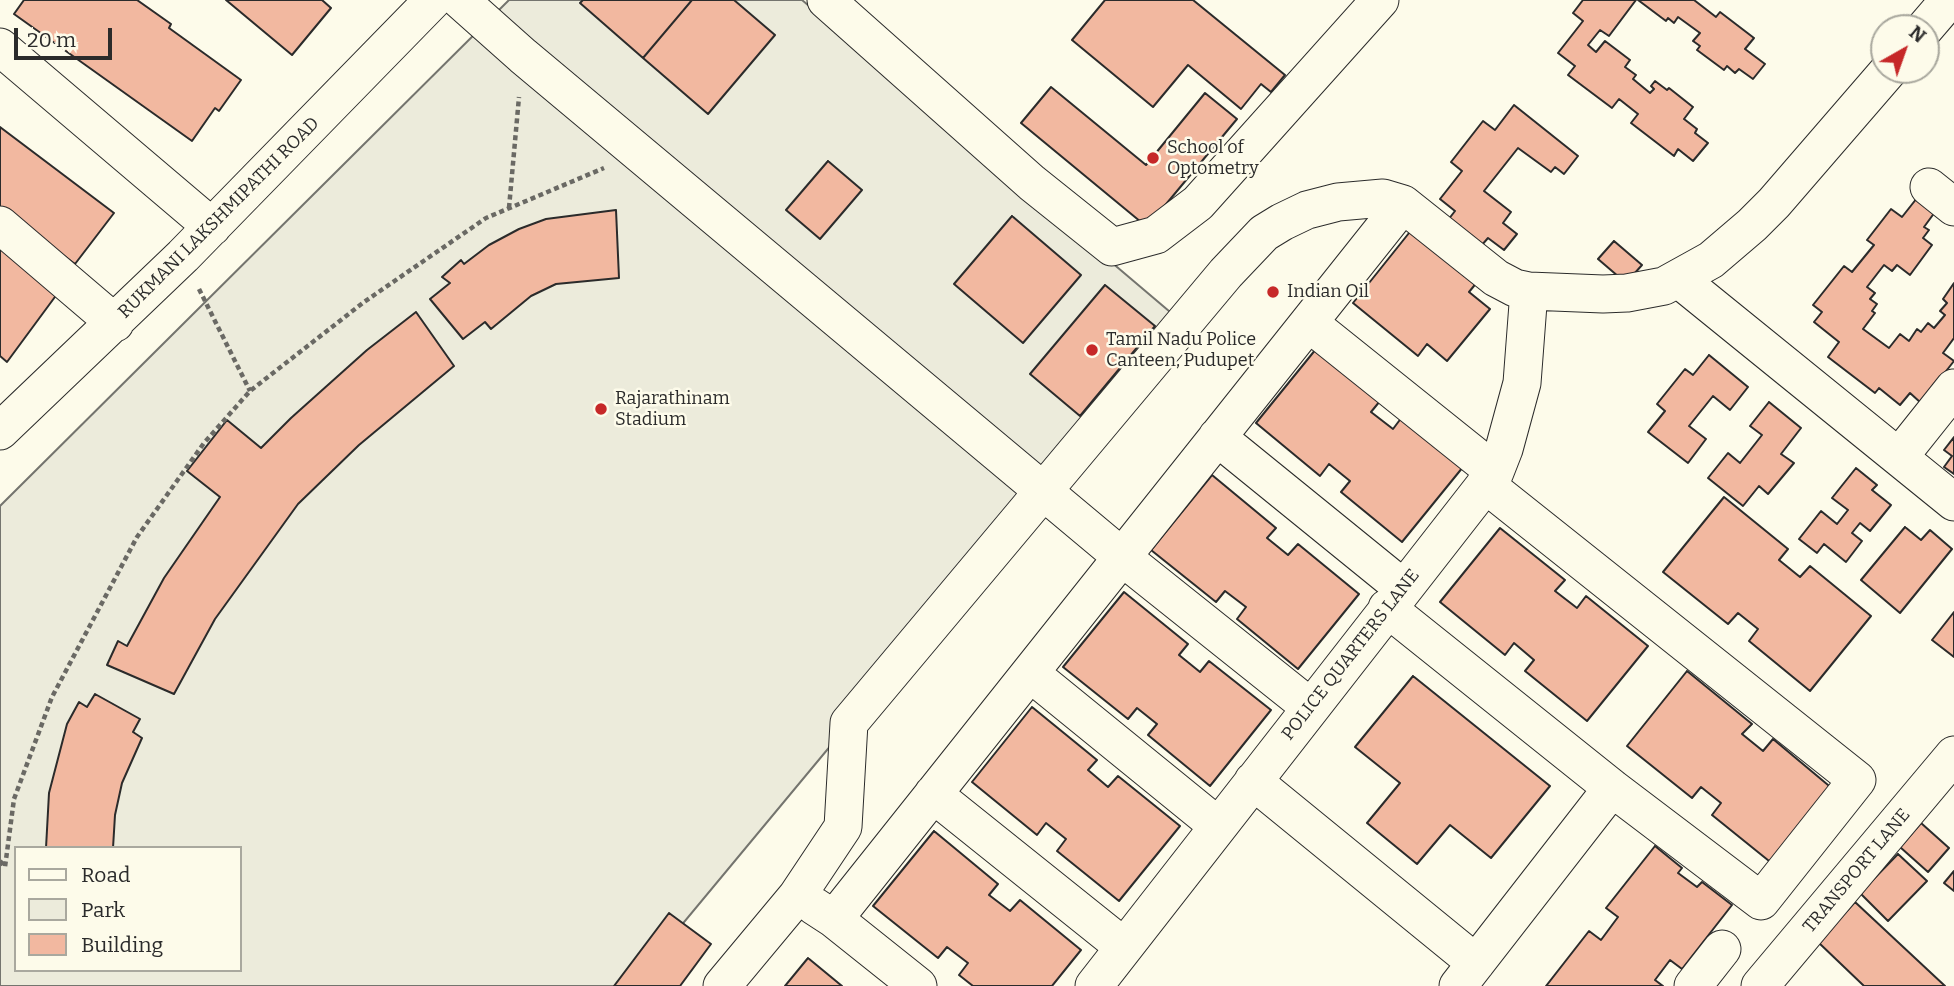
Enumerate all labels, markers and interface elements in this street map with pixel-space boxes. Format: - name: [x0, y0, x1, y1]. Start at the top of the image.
- scale bar: [18, 14, 116, 58]
- north arrow: [1870, 14, 1940, 84]
- text: N: [1905, 21, 1931, 48]
- text: 20 m: [27, 27, 76, 53]
- street label: RUKMANI LAKSHMIPATHI ROAD: [114, 113, 324, 323]
- place label: School of Optometry: [1167, 137, 1259, 180]
- marker: School of Optometry: [1145, 150, 1161, 166]
- place label: Indian Oil: [1287, 281, 1369, 303]
- marker: Indian Oil: [1265, 284, 1281, 300]
- place label: Tamil Nadu Police Canteen, Pudupet: [1106, 329, 1256, 372]
- marker: Tamil Nadu Police Canteen, Pudupet: [1084, 342, 1100, 358]
- place label: Rajarathinam Stadium: [615, 388, 730, 430]
- marker: Rajarathinam Stadium: [593, 401, 609, 417]
- street label: POLICE QUARTERS LANE: [1277, 565, 1425, 745]
- street label: TRANSPORT LANE: [1799, 805, 1915, 937]
- legend: [14, 846, 242, 972]
- text: Road: [81, 862, 130, 888]
- text: Park: [81, 897, 125, 923]
- text: Building: [81, 932, 163, 958]

